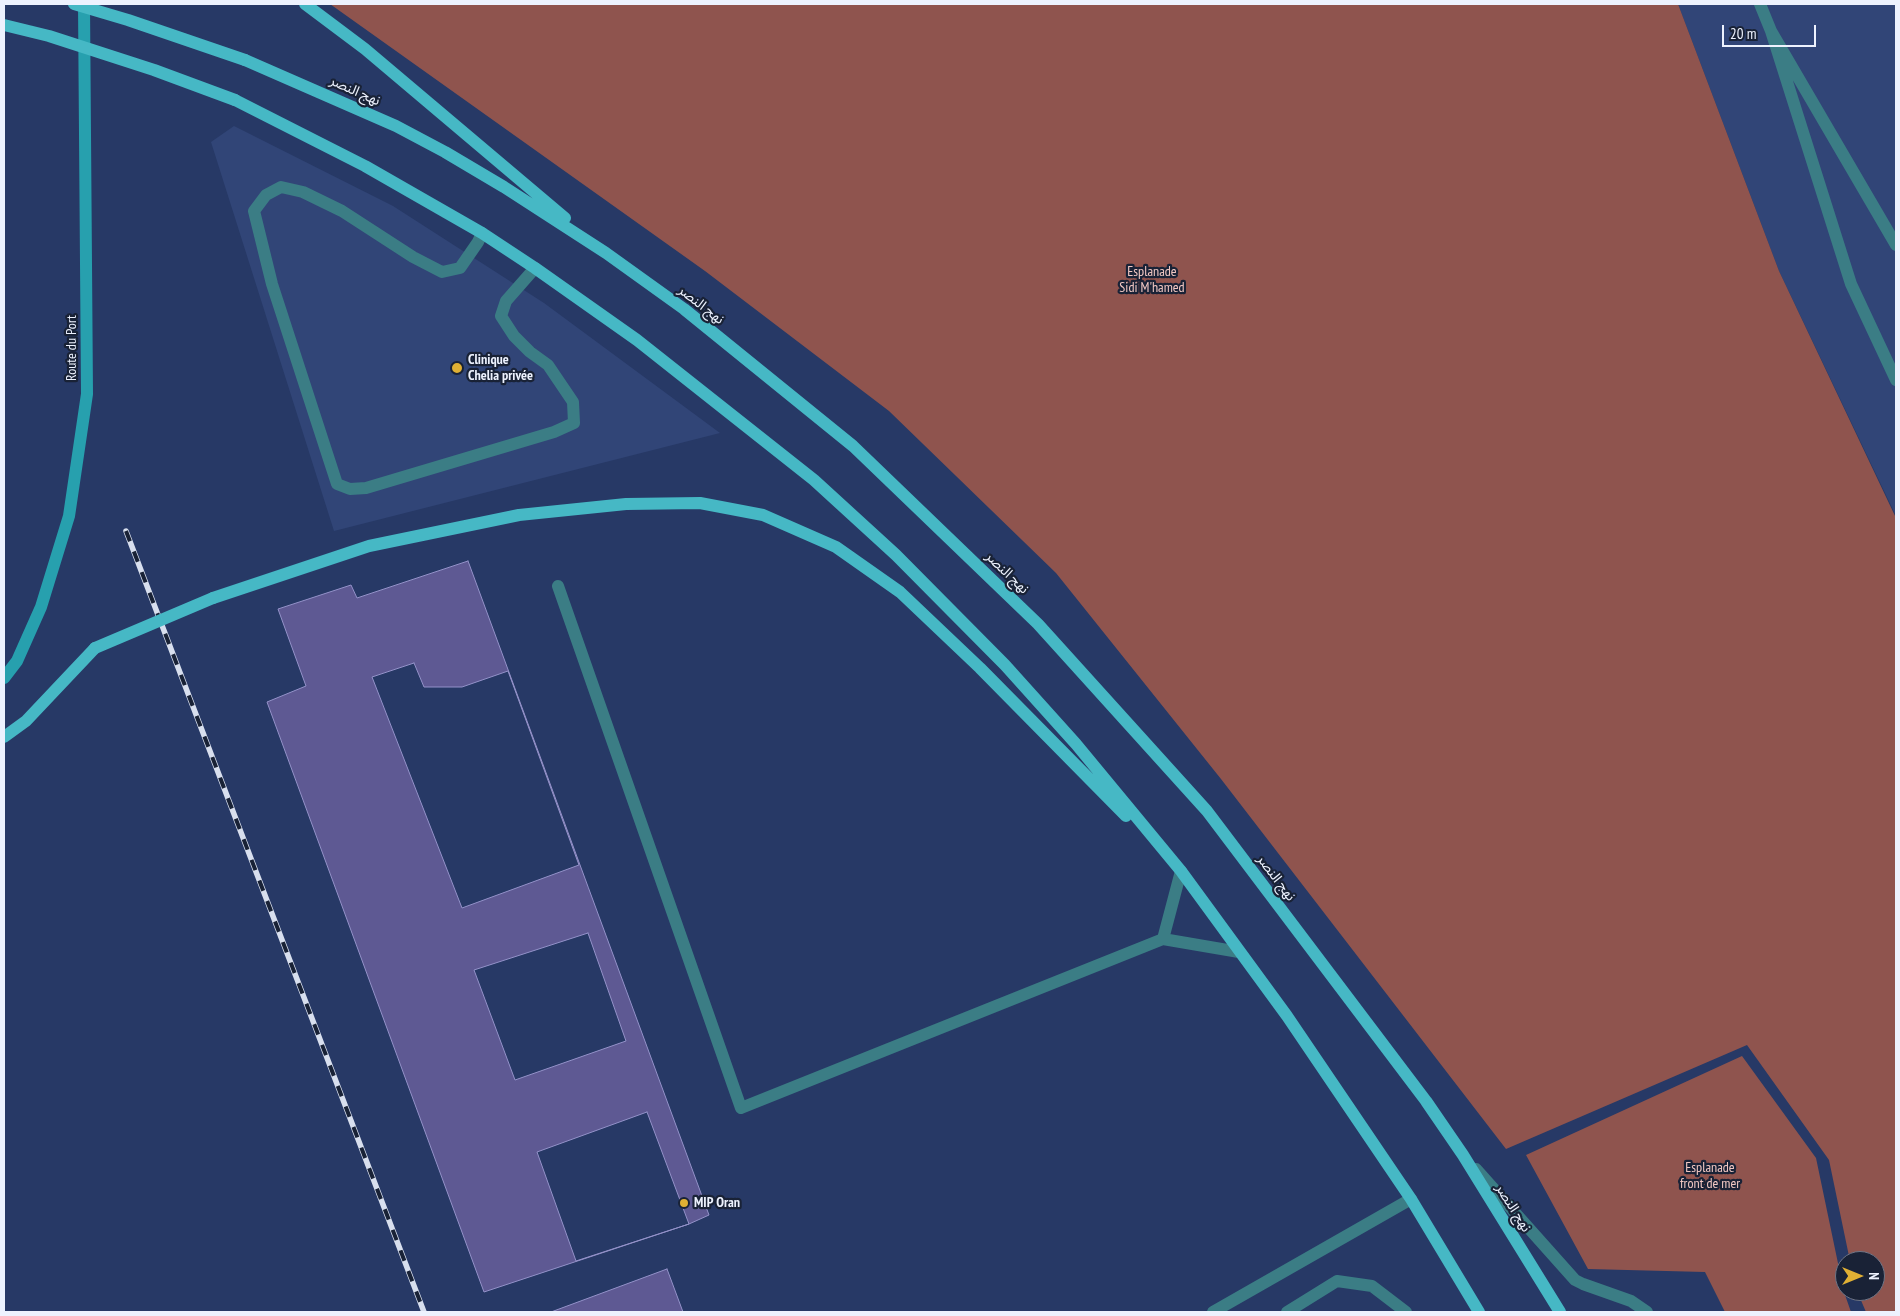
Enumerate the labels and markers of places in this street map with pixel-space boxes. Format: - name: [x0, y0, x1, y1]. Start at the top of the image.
- place label: Clinique Chelia privée: [468, 352, 533, 384]
- marker: Clinique Chelia privée: [450, 361, 464, 375]
- place label: MIP Oran: [694, 1195, 740, 1211]
- marker: MIP Oran: [678, 1197, 690, 1209]

